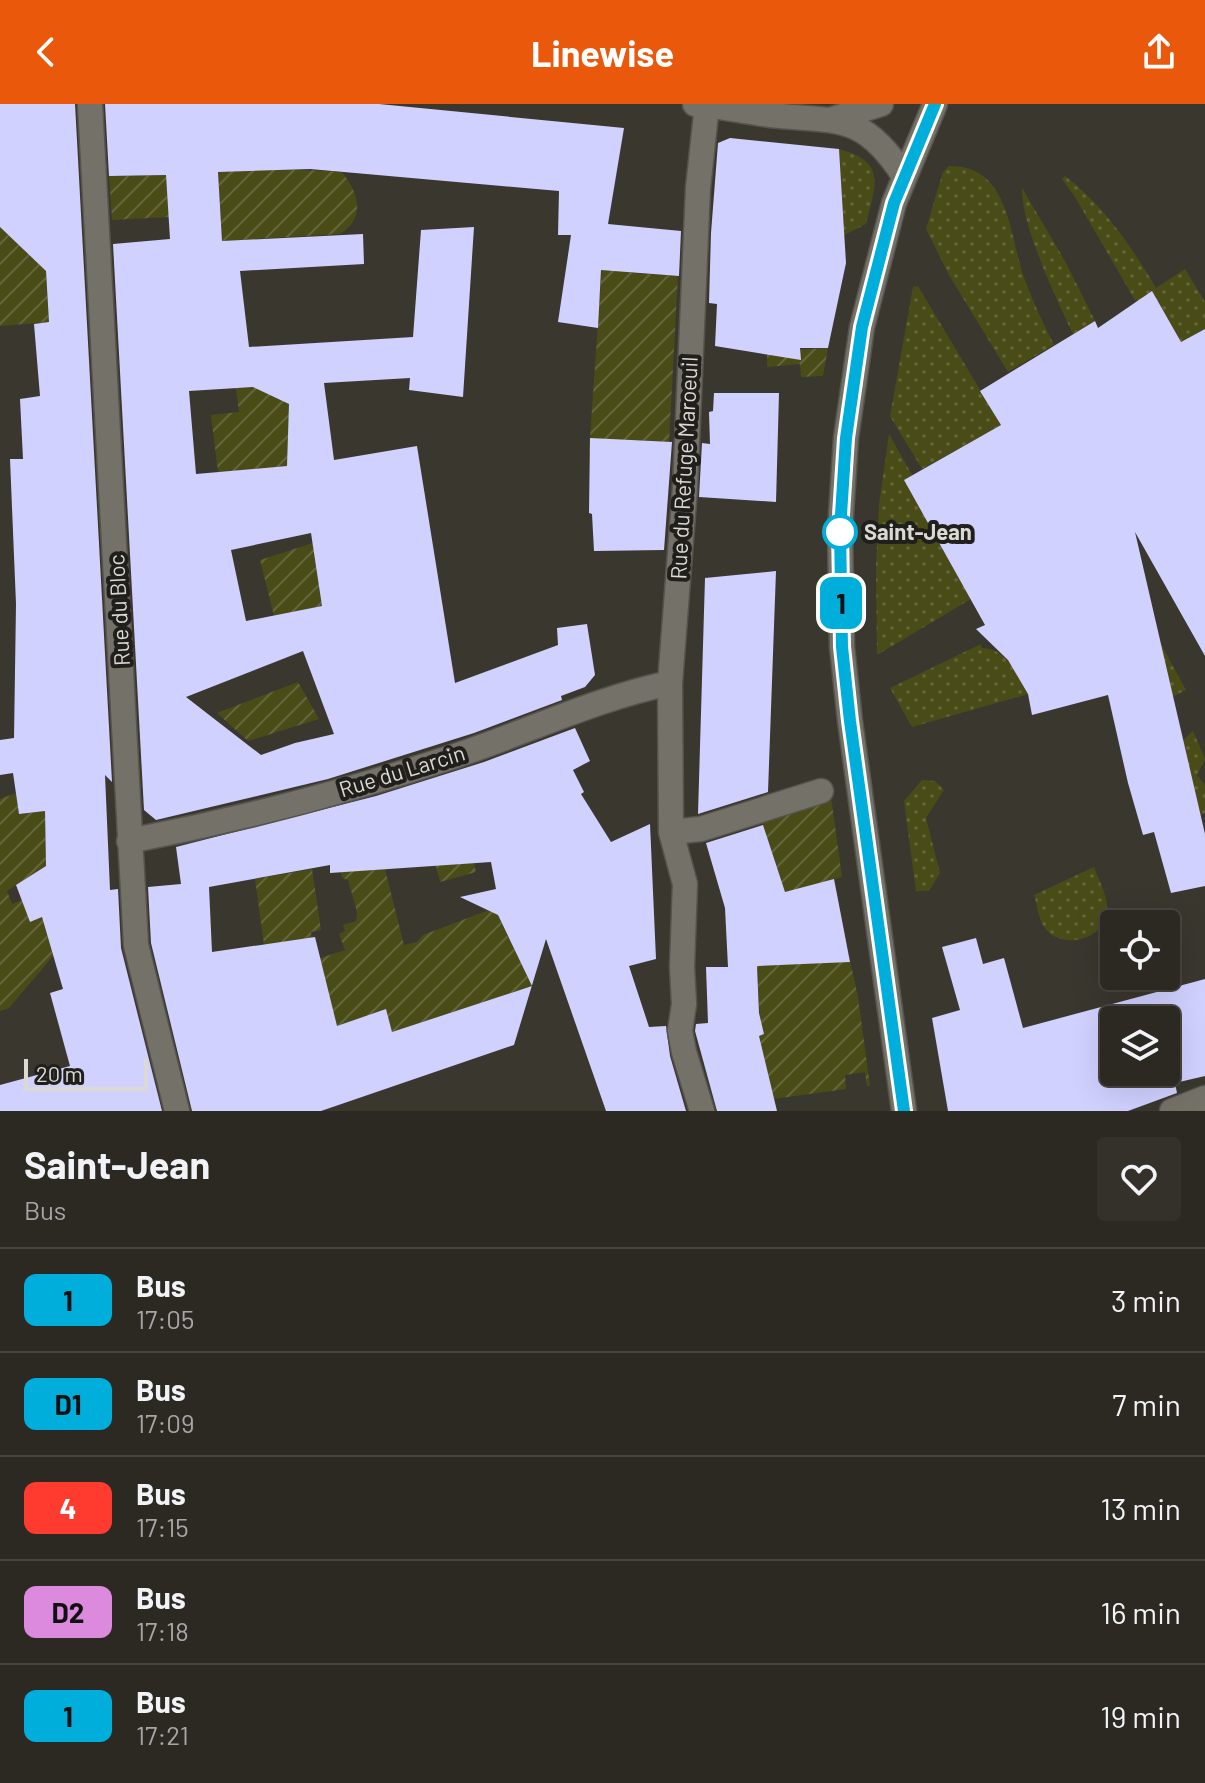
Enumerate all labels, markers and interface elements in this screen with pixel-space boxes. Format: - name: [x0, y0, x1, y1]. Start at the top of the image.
- icon: back: [24, 30, 68, 74]
- icon: share: [1137, 30, 1181, 74]
- text: Linewise: [531, 31, 674, 74]
- street label: Rue du Refuge Maroeuil: [664, 356, 702, 580]
- marker: Saint-Jean: [823, 515, 857, 549]
- place label: Saint-Jean: [864, 518, 972, 544]
- street label: Rue du Bloc: [102, 554, 134, 667]
- line badge: 1: [815, 577, 867, 629]
- text: 1: [836, 586, 846, 620]
- street label: Rue du Larcin: [336, 739, 468, 802]
- map controls: [1100, 910, 1180, 1086]
- button: locate: [1100, 910, 1180, 990]
- button: layers: [1100, 1006, 1180, 1086]
- scale bar: [24, 1055, 148, 1091]
- text: 20 m: [36, 1060, 83, 1086]
- button: heart: [1097, 1137, 1181, 1221]
- text: Saint-Jean: [24, 1141, 210, 1187]
- text: Bus: [24, 1194, 66, 1225]
- text: Bus: [136, 1267, 186, 1303]
- text: 3 min: [1111, 1282, 1181, 1318]
- text: 1: [63, 1283, 73, 1317]
- text: 17:05: [136, 1303, 194, 1334]
- text: Bus: [136, 1371, 186, 1407]
- text: 7 min: [1112, 1386, 1181, 1422]
- text: D1: [54, 1387, 82, 1421]
- text: 17:09: [136, 1407, 194, 1438]
- text: Bus: [136, 1475, 186, 1511]
- text: 13 min: [1100, 1490, 1181, 1526]
- text: 4: [60, 1491, 76, 1525]
- text: 17:15: [136, 1511, 189, 1542]
- text: Bus: [136, 1579, 186, 1615]
- text: 16 min: [1100, 1594, 1181, 1630]
- text: D2: [52, 1595, 84, 1629]
- text: 17:18: [136, 1615, 189, 1646]
- text: Bus: [136, 1683, 186, 1719]
- text: 19 min: [1100, 1698, 1181, 1734]
- text: 1: [63, 1699, 73, 1733]
- text: 17:21: [136, 1719, 189, 1750]

